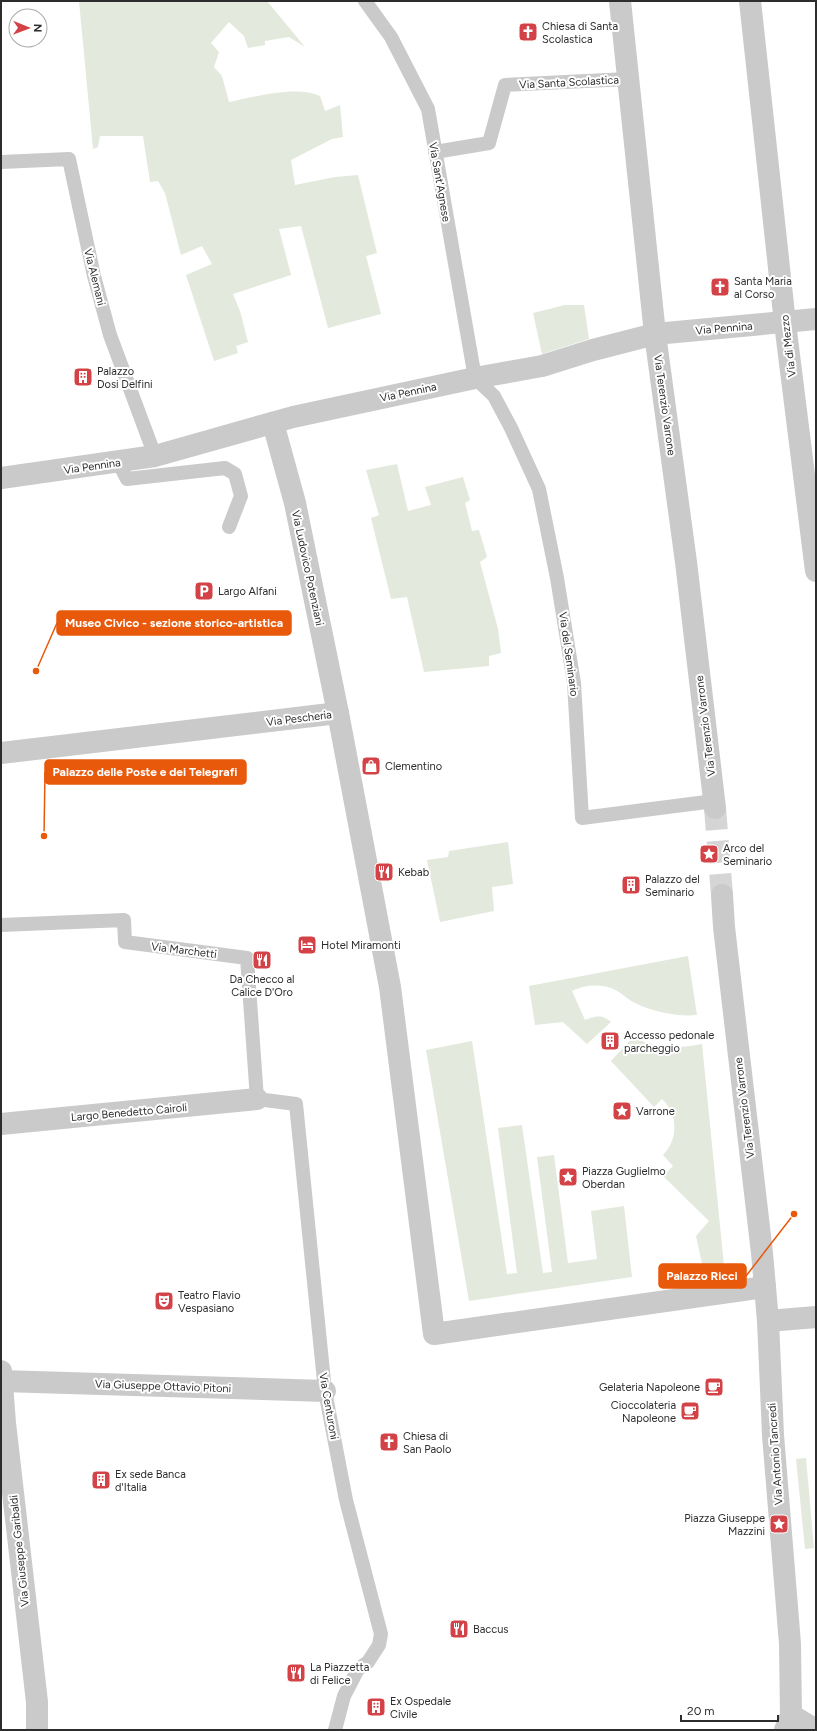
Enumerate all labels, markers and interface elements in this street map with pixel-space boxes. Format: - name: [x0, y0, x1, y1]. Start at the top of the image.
- north arrow: [8, 8, 48, 48]
- place label: Chiesa di Santa Scolastica: [542, 20, 618, 46]
- church icon: Chiesa di Santa Scolastica: [517, 21, 539, 43]
- text: N: [31, 24, 44, 33]
- street label: Via Santa Scolastica: [519, 73, 619, 92]
- street label: Via Sant'Agnese: [426, 141, 453, 223]
- street label: Via Alemani: [81, 247, 108, 307]
- place label: Santa Maria al Corso: [734, 275, 792, 301]
- church icon: Santa Maria al Corso: [709, 276, 731, 298]
- street label: Via di Mezzo: [778, 314, 799, 378]
- street label: Via Pennina: [695, 320, 753, 337]
- street label: Via Terenzio Varrone: [651, 354, 678, 456]
- place label: Palazzo Dosi Delfini: [97, 365, 153, 391]
- building icon: Palazzo Dosi Delfini: [72, 366, 94, 388]
- street label: Via Pennina: [379, 380, 438, 405]
- street label: Via Pennina: [63, 456, 121, 477]
- street label: Via Ludovico Potenziani: [289, 509, 326, 627]
- parking icon: Largo Alfani: [193, 580, 215, 602]
- place label: Largo Alfani: [218, 585, 277, 598]
- callout: Museo Civico - sezione storico-artistica: [57, 611, 291, 635]
- street label: Via del Seminario: [556, 611, 581, 697]
- text: Museo Civico - sezione storico-artistica: [65, 616, 283, 630]
- street label: Via Terenzio Varrone: [693, 675, 718, 777]
- street label: Via Pescheria: [266, 708, 333, 729]
- shop icon: Clementino: [360, 755, 382, 777]
- callout: Palazzo delle Poste e dei Telegrafi: [45, 760, 246, 784]
- place label: Clementino: [385, 760, 442, 773]
- text: Palazzo delle Poste e dei Telegrafi: [53, 765, 238, 779]
- place label: Arco del Seminario: [723, 842, 772, 868]
- place icon: Arco del Seminario: [698, 843, 720, 865]
- restaurant icon: Kebab: [373, 861, 395, 883]
- place label: Kebab: [398, 866, 429, 879]
- place label: Palazzo del Seminario: [645, 873, 700, 899]
- building icon: Palazzo del Seminario: [620, 874, 642, 896]
- hotel icon: Hotel Miramonti: [296, 934, 318, 956]
- place label: Hotel Miramonti: [321, 939, 401, 952]
- street label: Via Marchetti: [150, 940, 218, 961]
- restaurant icon: Da Checco al Calice D'Oro: [251, 949, 273, 971]
- place label: Da Checco al Calice D'Oro: [230, 973, 295, 999]
- place label: Accesso pedonale parcheggio: [624, 1029, 714, 1055]
- building icon: Accesso pedonale parcheggio: [599, 1030, 621, 1052]
- street label: Via Terenzio Varrone: [732, 1057, 757, 1159]
- place icon: Varrone: [611, 1100, 633, 1122]
- street label: Largo Benedetto Cairoli: [70, 1101, 188, 1124]
- place label: Varrone: [636, 1105, 675, 1118]
- place label: Piazza Guglielmo Oberdan: [582, 1165, 666, 1191]
- place icon: Piazza Guglielmo Oberdan: [557, 1166, 579, 1188]
- callout: Palazzo Ricci: [659, 1264, 746, 1288]
- text: Palazzo Ricci: [666, 1269, 738, 1283]
- place label: Teatro Flavio Vespasiano: [178, 1289, 241, 1315]
- theatre icon: Teatro Flavio Vespasiano: [153, 1290, 175, 1312]
- street label: Via Centuroni: [316, 1372, 341, 1441]
- cafe icon: Gelateria Napoleone: [703, 1376, 725, 1398]
- street label: Via Giuseppe Ottavio Pitoni: [95, 1378, 231, 1395]
- place label: Gelateria Napoleone: [599, 1381, 700, 1394]
- place label: Cioccolateria Napoleone: [611, 1399, 676, 1425]
- cafe icon: Cioccolateria Napoleone: [679, 1400, 701, 1422]
- street label: Via Antonio Tancredi: [765, 1403, 786, 1505]
- place label: Chiesa di San Paolo: [403, 1430, 451, 1456]
- church icon: Chiesa di San Paolo: [378, 1431, 400, 1453]
- place label: Ex sede Banca d'Italia: [115, 1468, 186, 1494]
- building icon: Ex sede Banca d'Italia: [90, 1469, 112, 1491]
- street label: Via Giuseppe Garibaldi: [7, 1495, 32, 1607]
- place label: Piazza Giuseppe Mazzini: [684, 1512, 765, 1538]
- place icon: Piazza Giuseppe Mazzini: [768, 1513, 790, 1535]
- restaurant icon: Baccus: [448, 1618, 470, 1640]
- place label: Baccus: [473, 1623, 509, 1636]
- place label: La Piazzetta di Felice: [310, 1661, 369, 1687]
- restaurant icon: La Piazzetta di Felice: [285, 1662, 307, 1684]
- place label: Ex Ospedale Civile: [390, 1695, 451, 1721]
- building icon: Ex Ospedale Civile: [365, 1696, 387, 1718]
- scale bar: [681, 1697, 778, 1723]
- text: 20 m: [687, 1704, 715, 1718]

